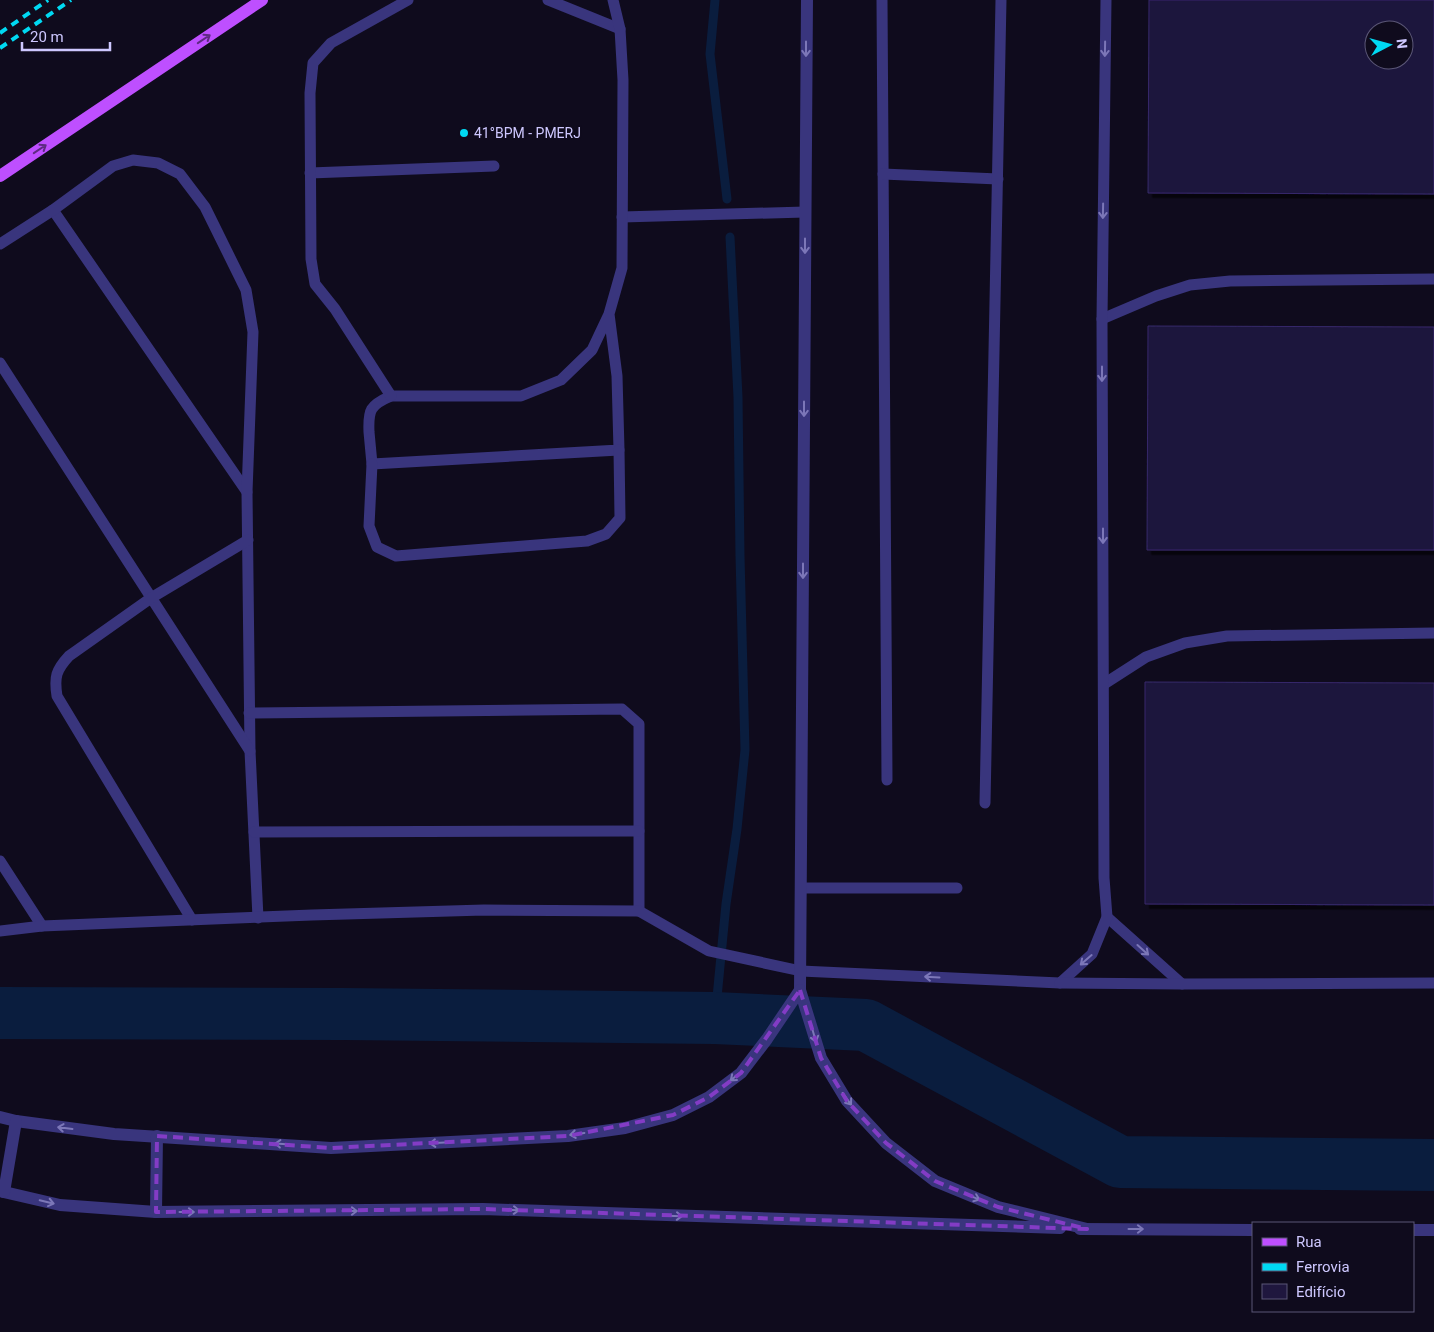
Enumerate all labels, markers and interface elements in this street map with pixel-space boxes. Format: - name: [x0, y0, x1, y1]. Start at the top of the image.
- scale bar: [22, 20, 110, 52]
- north arrow: [1364, 20, 1414, 70]
- text: 20 m: [30, 28, 64, 46]
- one-way arrow: [197, 34, 211, 44]
- text: N: [1393, 38, 1410, 49]
- one-way arrow: [801, 40, 811, 56]
- one-way arrow: [1100, 40, 1110, 56]
- place label: 41°BPM - PMERJ: [474, 125, 581, 141]
- marker: 41°BPM - PMERJ: [458, 127, 470, 139]
- one-way arrow: [33, 144, 47, 154]
- one-way arrow: [1098, 202, 1108, 219]
- one-way arrow: [800, 238, 810, 254]
- one-way arrow: [1097, 365, 1107, 381]
- one-way arrow: [799, 400, 809, 416]
- one-way arrow: [1098, 528, 1108, 544]
- one-way arrow: [798, 562, 808, 579]
- one-way arrow: [1136, 944, 1149, 956]
- one-way arrow: [1079, 954, 1092, 966]
- one-way arrow: [924, 973, 940, 982]
- one-way arrow: [810, 1027, 819, 1043]
- one-way arrow: [730, 1070, 743, 1081]
- one-way arrow: [842, 1092, 852, 1106]
- one-way arrow: [58, 1123, 74, 1133]
- one-way arrow: [569, 1130, 585, 1140]
- one-way arrow: [429, 1138, 445, 1147]
- one-way arrow: [274, 1140, 290, 1149]
- one-way arrow: [965, 1193, 980, 1202]
- one-way arrow: [39, 1198, 55, 1207]
- one-way arrow: [341, 1206, 357, 1215]
- one-way arrow: [504, 1206, 520, 1215]
- one-way arrow: [178, 1207, 195, 1217]
- one-way arrow: [666, 1211, 682, 1220]
- legend: [1252, 1222, 1414, 1312]
- one-way arrow: [1128, 1224, 1144, 1234]
- text: Rua: [1296, 1233, 1322, 1251]
- text: Ferrovia: [1296, 1258, 1350, 1276]
- text: Edifício: [1296, 1283, 1345, 1301]

